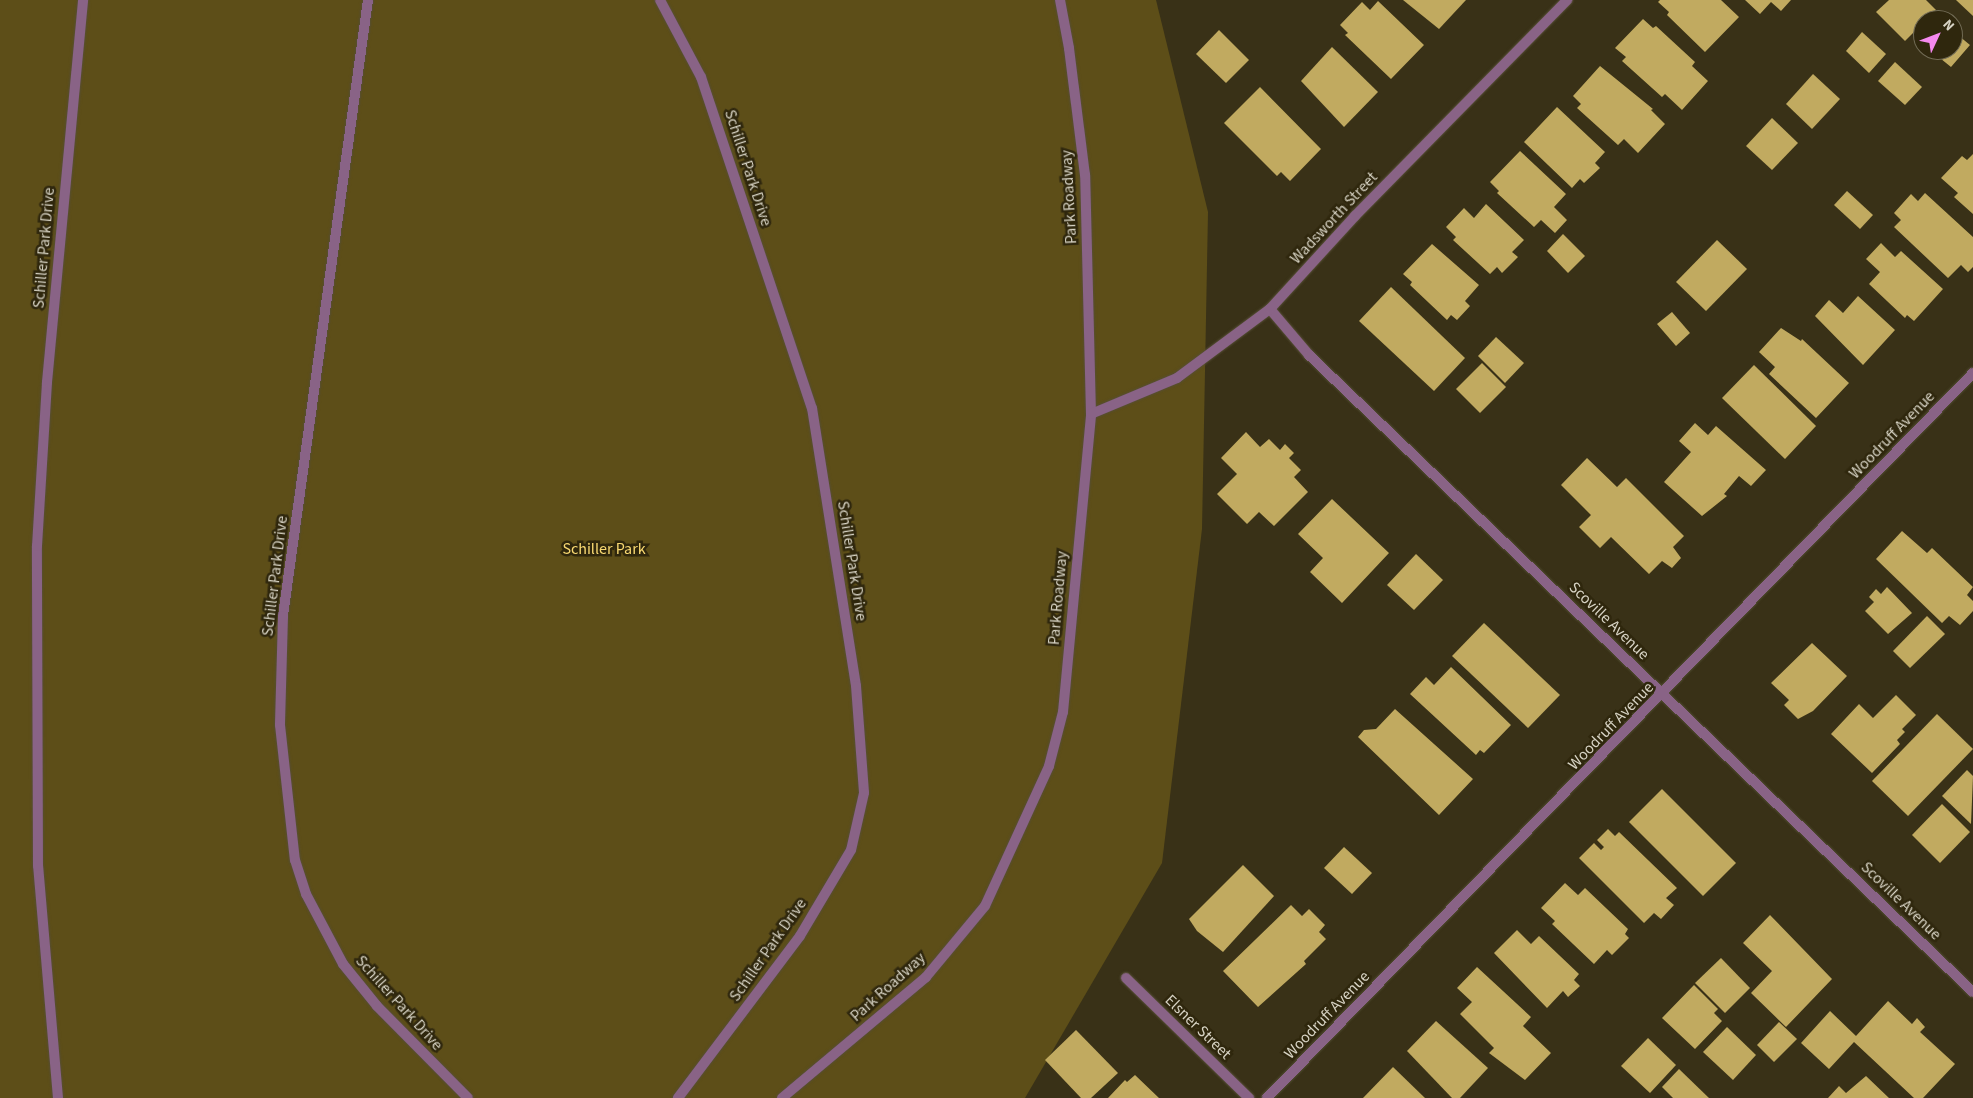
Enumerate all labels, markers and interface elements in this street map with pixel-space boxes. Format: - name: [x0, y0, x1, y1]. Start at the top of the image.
- north arrow: [1913, 10, 1963, 60]
- text: N: [1938, 15, 1959, 36]
- street label: Schiller Park Drive: [720, 107, 776, 229]
- street label: Park Roadway: [1057, 149, 1081, 245]
- street label: Wadsworth Street: [1286, 168, 1382, 268]
- street label: Schiller Park Drive: [29, 187, 59, 309]
- street label: Woodruff Avenue: [1845, 387, 1939, 483]
- street label: Schiller Park Drive: [833, 500, 871, 622]
- street label: Schiller Park Drive: [258, 515, 292, 637]
- park label: Schiller Park: [562, 539, 646, 559]
- street label: Park Roadway: [1044, 550, 1072, 646]
- street label: Scoville Avenue: [1565, 578, 1653, 664]
- street label: Woodruff Avenue: [1564, 678, 1658, 774]
- street label: Scoville Avenue: [1857, 858, 1945, 944]
- street label: Schiller Park Drive: [725, 895, 811, 1005]
- street label: Park Roadway: [847, 948, 929, 1026]
- street label: Schiller Park Drive: [351, 952, 447, 1054]
- street label: Woodruff Avenue: [1280, 967, 1374, 1063]
- street label: Elsner Street: [1161, 991, 1235, 1063]

